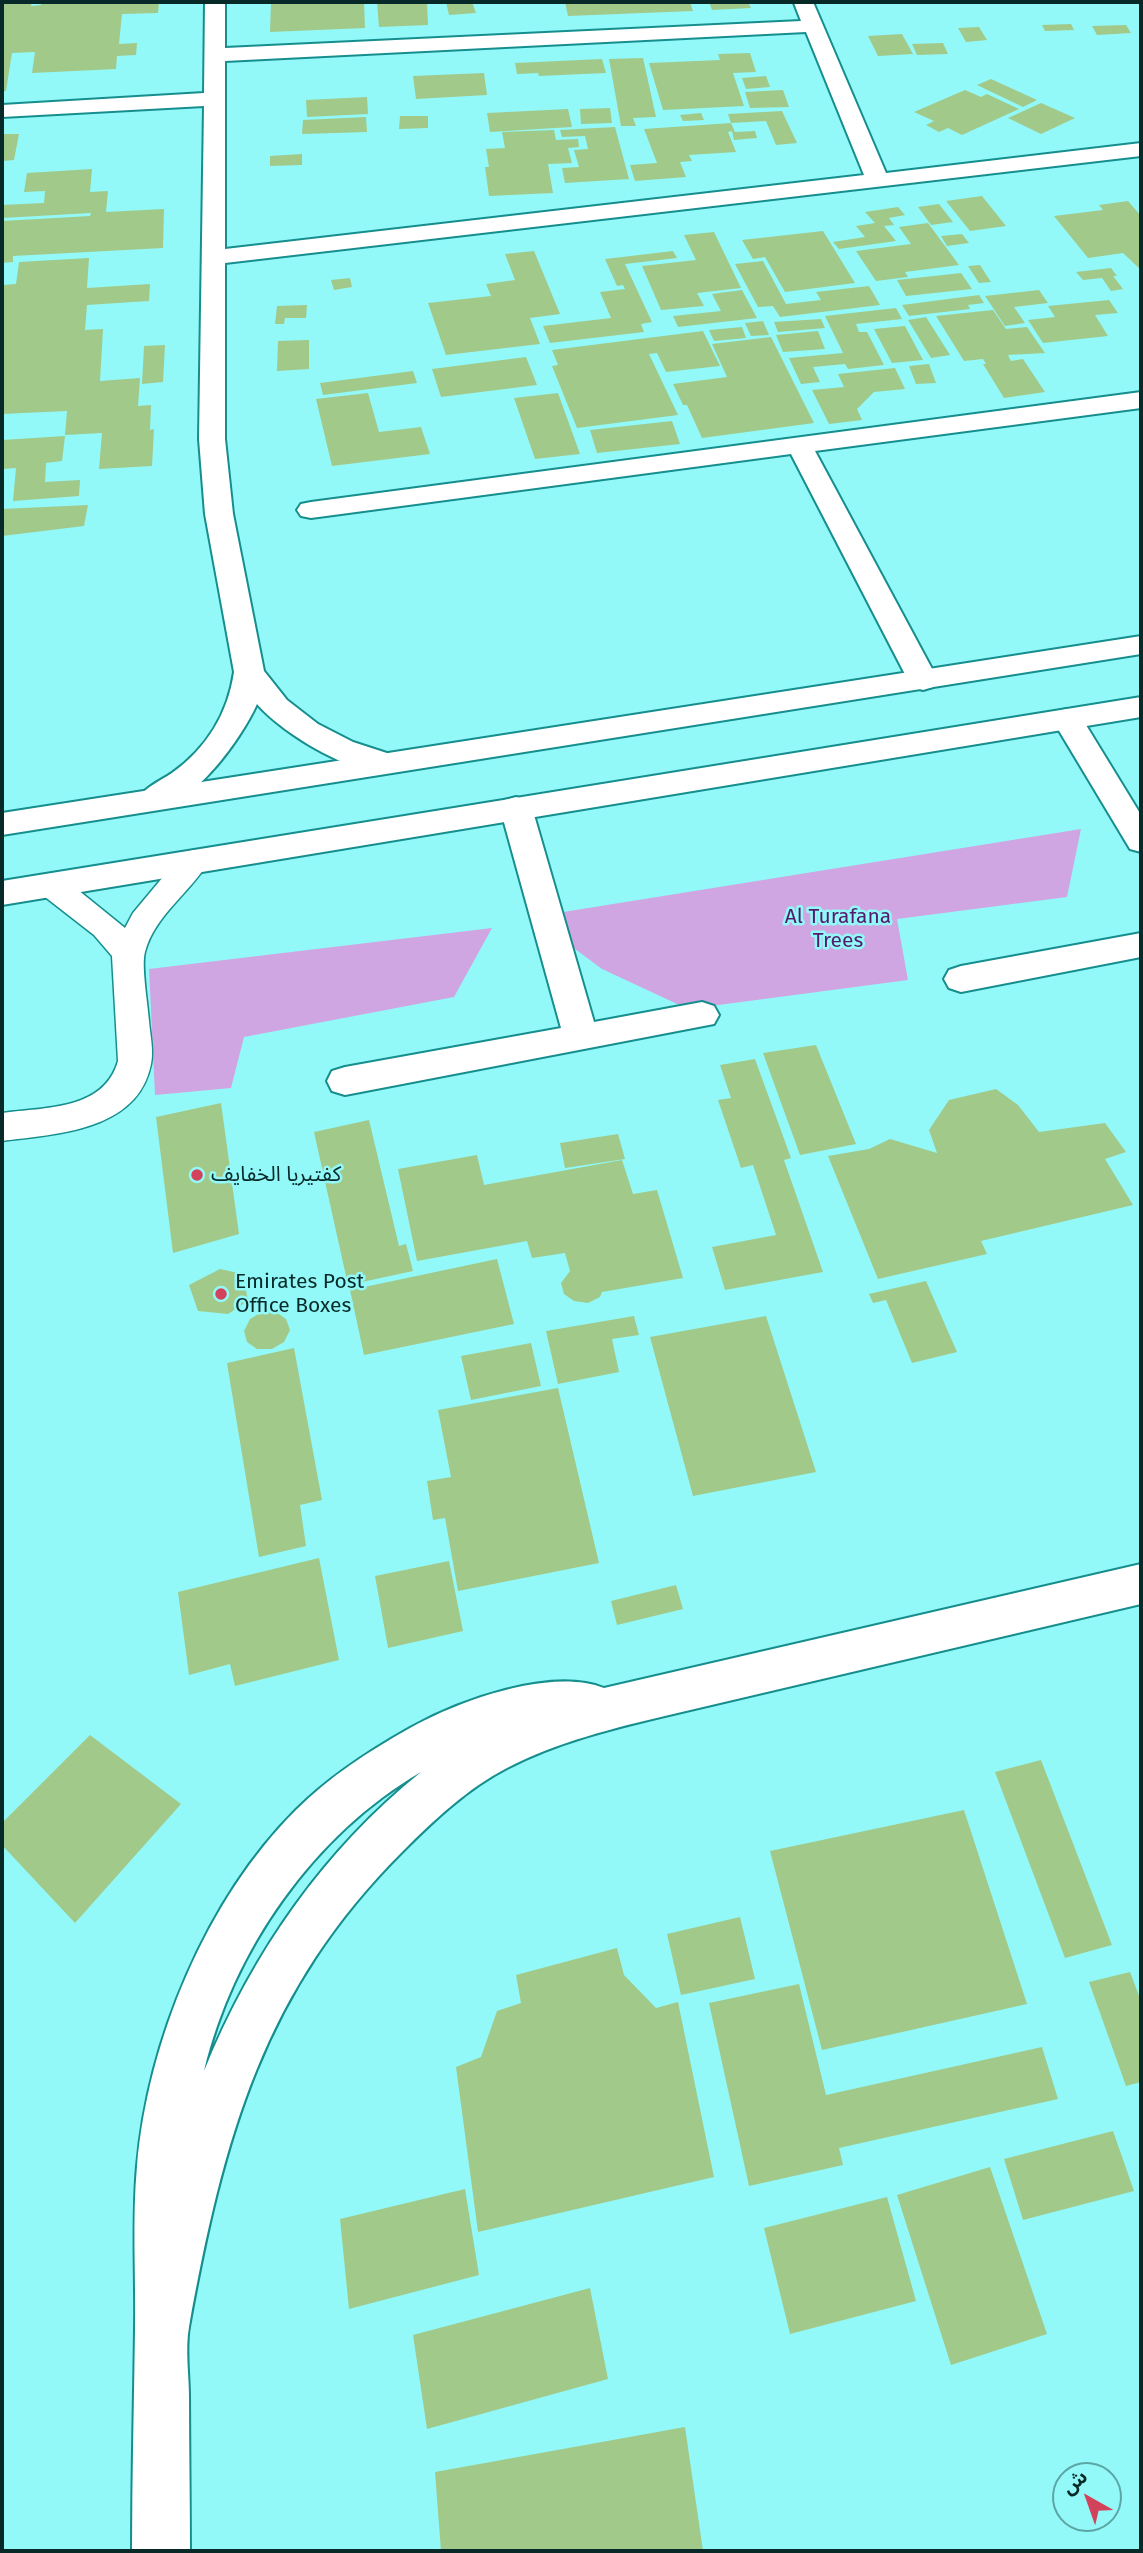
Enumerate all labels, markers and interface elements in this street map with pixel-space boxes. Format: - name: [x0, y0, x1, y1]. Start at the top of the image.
- park label: Al Turafana Trees: [785, 904, 891, 954]
- place label: كفتيريا الخفايف: [211, 1162, 341, 1188]
- marker: كفتيريا الخفايف: [189, 1167, 205, 1183]
- place label: Emirates Post Office Boxes: [235, 1269, 364, 1319]
- marker: Emirates Post Office Boxes: [213, 1286, 229, 1302]
- north arrow: [1052, 2462, 1122, 2532]
- text: ش: [1057, 2465, 1092, 2499]

